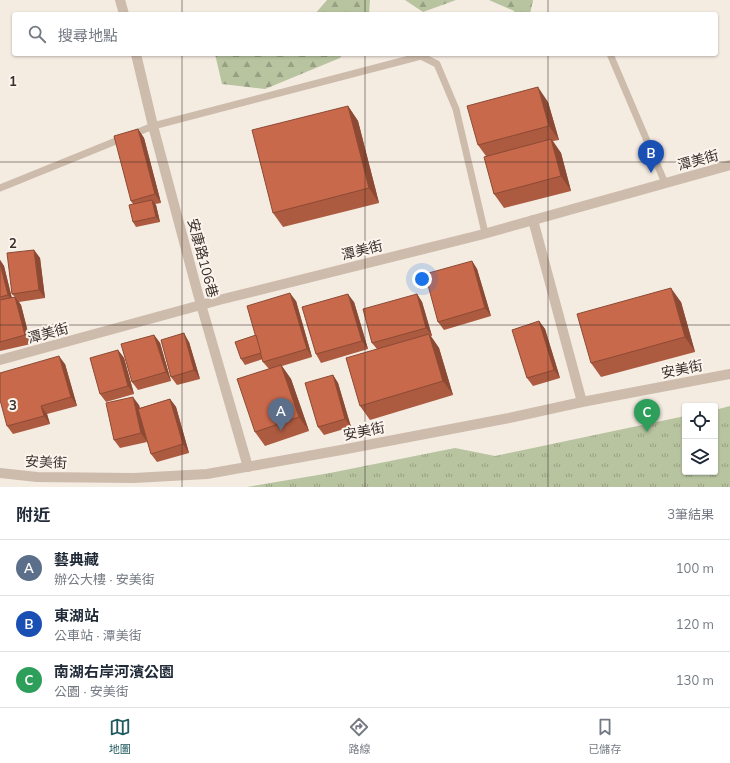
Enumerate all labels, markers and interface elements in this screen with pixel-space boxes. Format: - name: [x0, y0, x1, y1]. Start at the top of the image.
- search box: [12, 12, 718, 56]
- icon: search: [26, 23, 48, 45]
- text: 搜尋地點: [58, 26, 118, 45]
- text: 1: [9, 73, 17, 89]
- pin: B: [638, 140, 664, 173]
- street label: 潭美街: [675, 146, 721, 174]
- street label: 安康路106巷: [184, 216, 222, 300]
- text: 2: [9, 235, 17, 251]
- street label: 潭美街: [339, 236, 385, 264]
- your location: [412, 269, 432, 289]
- street label: 潭美街: [25, 319, 71, 347]
- street label: 安美街: [660, 356, 704, 382]
- text: 3: [9, 397, 17, 413]
- pin: A: [268, 398, 294, 431]
- pin: C: [634, 399, 660, 432]
- map controls: [682, 403, 718, 475]
- button: locate: [682, 403, 718, 439]
- street label: 安美街: [342, 418, 386, 444]
- button: layers: [682, 439, 718, 475]
- street label: 安美街: [25, 452, 67, 472]
- text: 附近: [16, 504, 50, 525]
- text: 3筆結果: [667, 506, 714, 522]
- text: 藝典藏: [54, 550, 99, 569]
- text: A: [24, 560, 34, 576]
- text: 100 m: [676, 560, 714, 576]
- text: 辦公大樓 · 安美街: [54, 571, 155, 587]
- text: 東湖站: [54, 606, 99, 625]
- text: B: [25, 616, 33, 632]
- text: 120 m: [676, 616, 714, 632]
- text: 公車站 · 潭美街: [54, 627, 142, 643]
- text: 南湖右岸河濱公園: [54, 662, 174, 681]
- text: C: [25, 672, 33, 688]
- text: 130 m: [676, 672, 714, 688]
- text: 公園 · 安美街: [54, 683, 129, 699]
- tab: 地圖: [109, 716, 131, 756]
- tab: 路線: [348, 716, 370, 756]
- tab: 已儲存: [588, 716, 621, 756]

